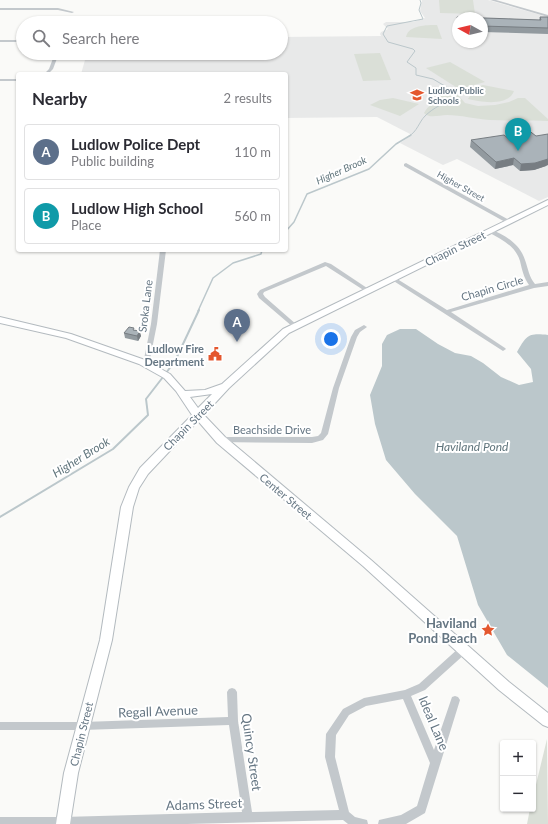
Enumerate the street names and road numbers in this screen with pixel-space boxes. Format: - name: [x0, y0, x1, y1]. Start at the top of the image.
- street label: Higher Street: [435, 168, 487, 204]
- street label: Chapin Street: [423, 228, 487, 268]
- street label: Chapin Circle: [459, 273, 525, 303]
- street label: Sroka Lane: [135, 279, 155, 333]
- street label: Chapin Street: [160, 397, 216, 453]
- street label: Beachside Drive: [233, 423, 311, 436]
- street label: Center Street: [257, 470, 315, 522]
- street label: Ideal Lane: [415, 693, 453, 753]
- street label: Chapin Street: [67, 701, 95, 767]
- street label: Regall Avenue: [118, 702, 198, 720]
- street label: Quincy Street: [239, 712, 265, 792]
- street label: Adams Street: [166, 795, 243, 813]

